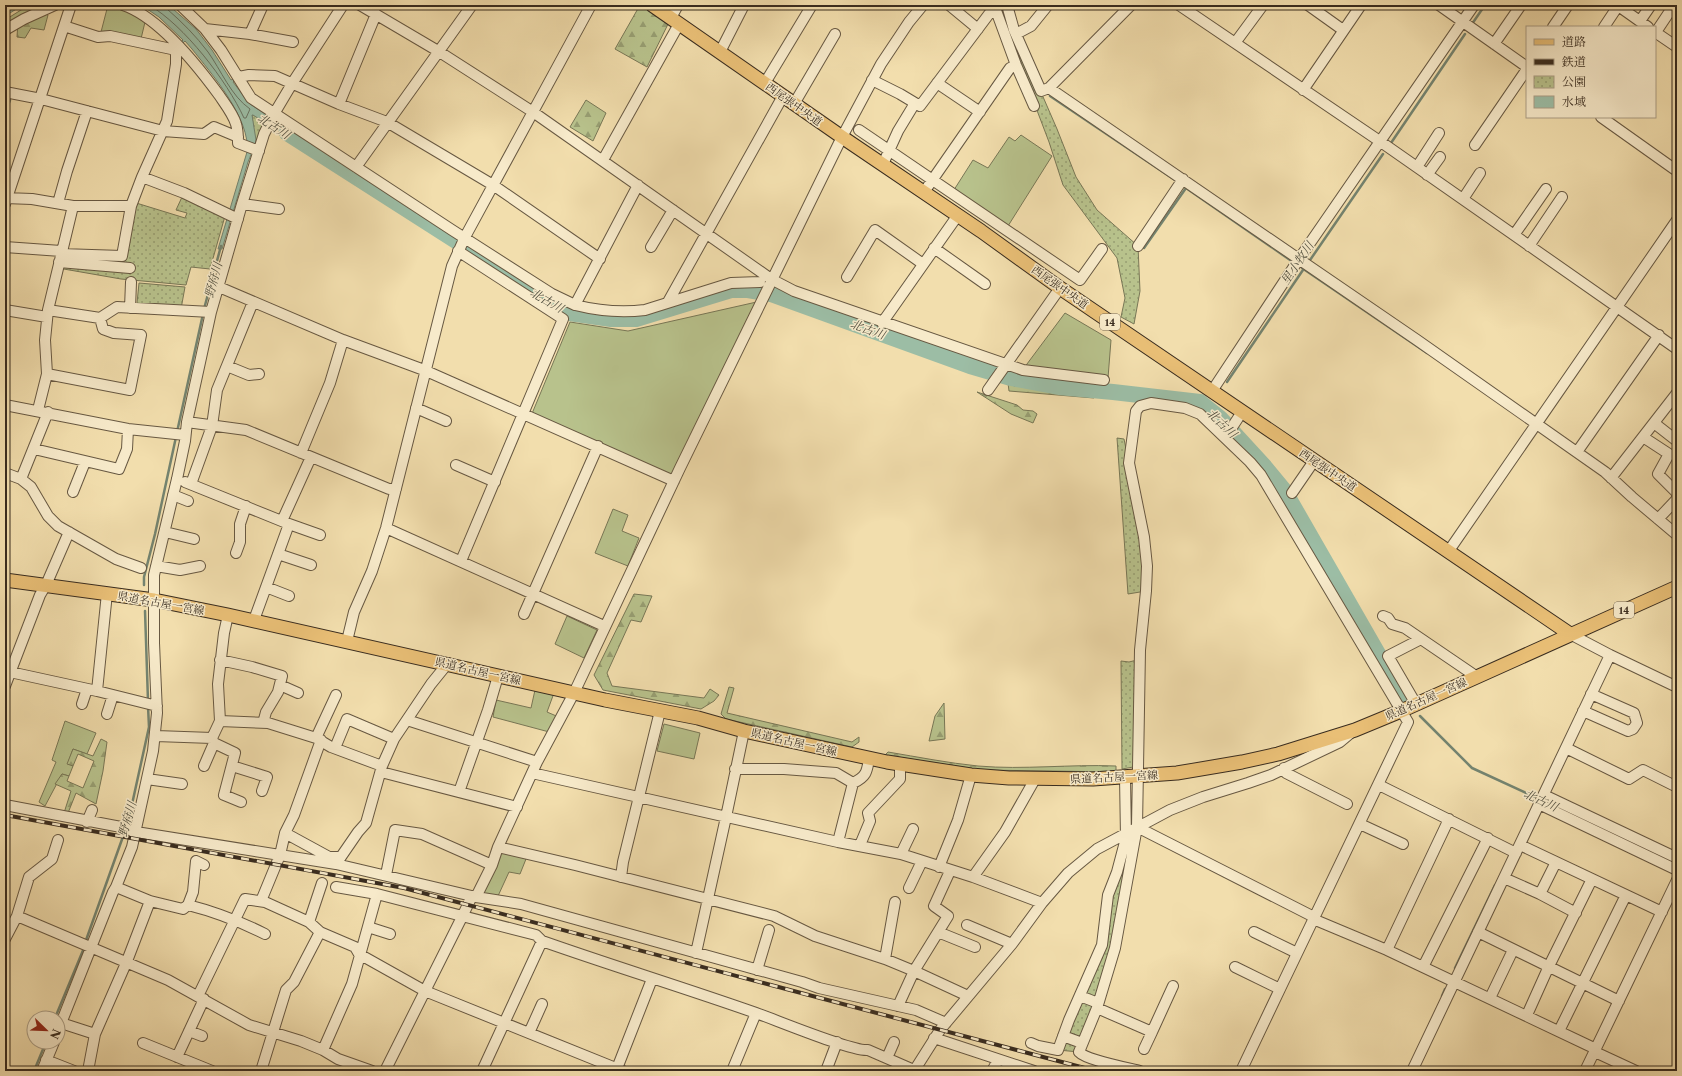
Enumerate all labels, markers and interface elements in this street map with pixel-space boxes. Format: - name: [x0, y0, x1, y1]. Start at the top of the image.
- legend: [1526, 26, 1656, 118]
- text: 道路: [1562, 34, 1586, 49]
- text: 鉄道: [1561, 54, 1586, 69]
- text: 公園: [1562, 74, 1586, 89]
- street label: 西尾張中央道: [763, 79, 825, 129]
- text: 水域: [1562, 94, 1586, 109]
- water label: 北古川: [255, 110, 295, 143]
- water label: 里小牧川: [1277, 237, 1318, 287]
- water label: 野府川: [201, 259, 225, 299]
- street label: 西尾張中央道: [1029, 262, 1091, 312]
- water label: 北古川: [528, 285, 568, 316]
- road number: 14: [1100, 314, 1120, 330]
- water label: 北古川: [849, 316, 889, 343]
- water label: 北古川: [1204, 405, 1242, 442]
- street label: 西尾張中央道: [1297, 446, 1359, 494]
- street label: 県道名古屋一宮線: [116, 588, 206, 618]
- road number: 14: [1614, 602, 1634, 618]
- street label: 県道名古屋一宮線: [434, 654, 522, 688]
- street label: 県道名古屋一宮線: [1383, 675, 1469, 723]
- street label: 県道名古屋一宮線: [750, 725, 838, 759]
- street label: 県道名古屋一宮線: [1070, 768, 1158, 786]
- water label: 北古川: [1522, 786, 1562, 815]
- water label: 野府川: [115, 798, 140, 838]
- north arrow: [26, 1010, 66, 1050]
- text: N: [47, 1027, 64, 1041]

